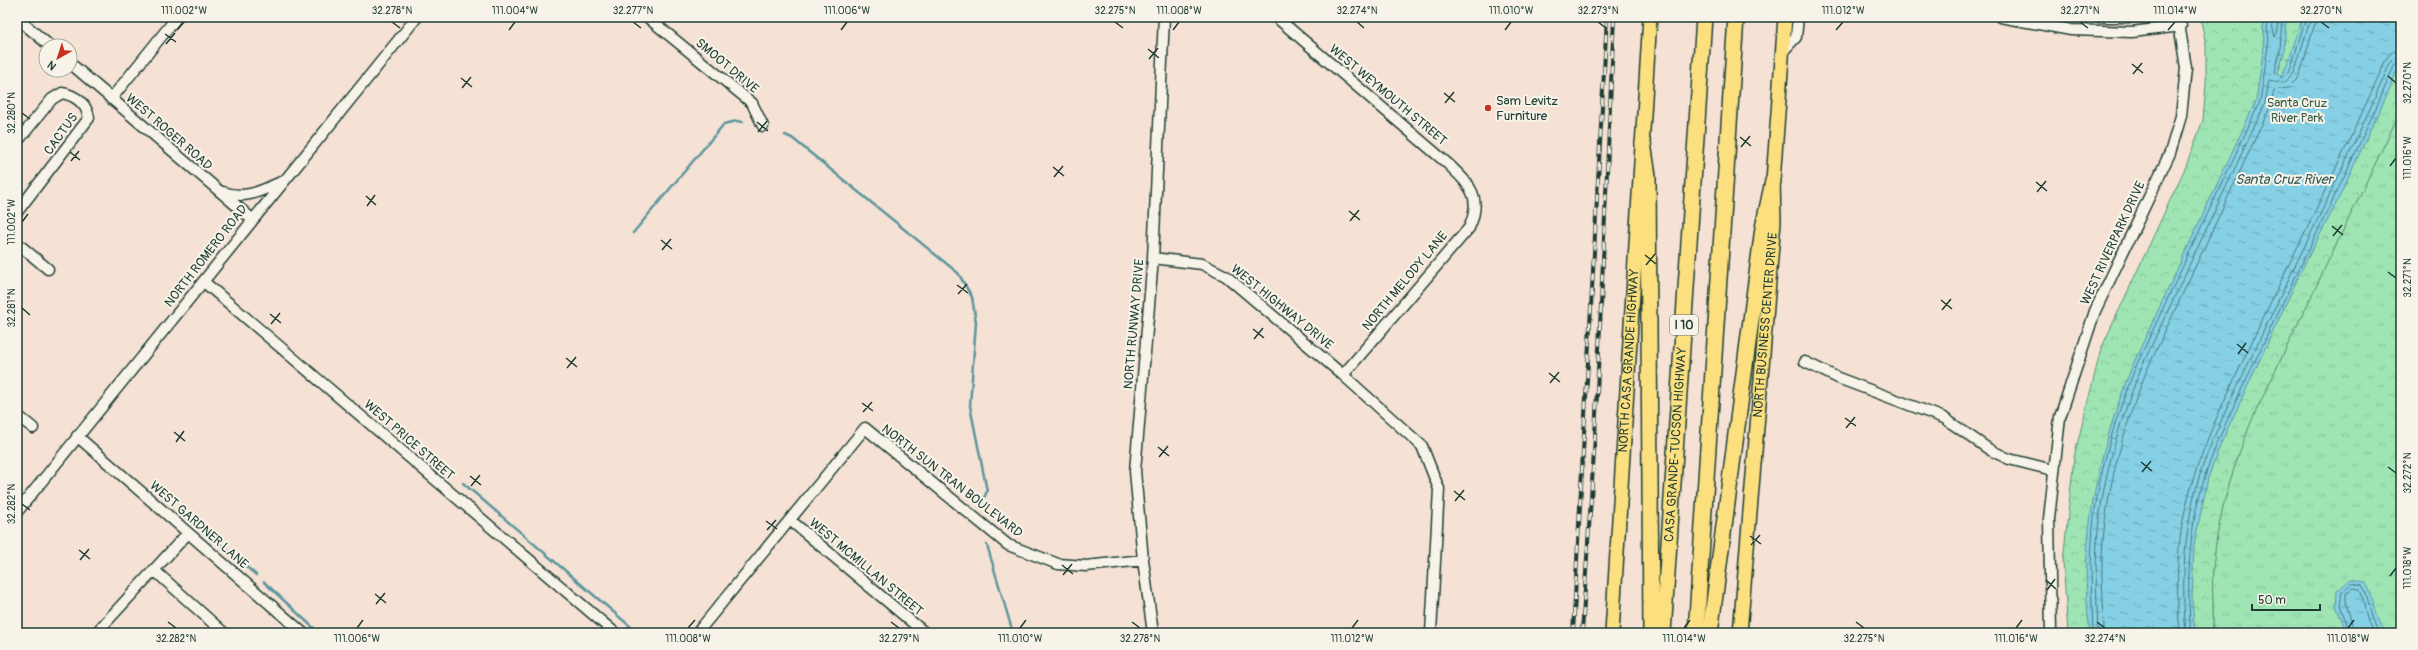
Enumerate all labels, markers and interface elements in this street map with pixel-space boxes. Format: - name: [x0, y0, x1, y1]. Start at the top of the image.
- text: 111.002°W: [161, 5, 208, 17]
- text: 32.278°N: [372, 5, 412, 17]
- text: 111.004°W: [492, 5, 539, 17]
- text: 32.277°N: [613, 5, 654, 17]
- text: 111.006°W: [824, 5, 871, 17]
- text: 32.275°N: [1095, 5, 1136, 17]
- text: 111.008°W: [1156, 5, 1202, 17]
- text: 32.274°N: [1336, 5, 1378, 17]
- text: 111.010°W: [1489, 5, 1534, 17]
- text: 32.273°N: [1578, 5, 1619, 17]
- text: 111.012°W: [1821, 5, 1865, 17]
- text: 32.271°N: [2060, 5, 2100, 17]
- text: 111.014°W: [2153, 5, 2197, 17]
- text: 32.270°N: [2300, 5, 2342, 17]
- street label: SMOOT DRIVE: [692, 35, 762, 97]
- north arrow: [38, 38, 78, 78]
- street label: WEST WEYMOUTH STREET: [1326, 41, 1450, 149]
- text: N: [45, 58, 59, 73]
- text: 32.270°N: [2402, 62, 2414, 104]
- street label: WEST ROGER ROAD: [122, 90, 216, 174]
- text: 32.280°N: [6, 92, 18, 134]
- place label: Sam Levitz Furniture: [1496, 93, 1558, 124]
- park label: Santa Cruz River Park: [2267, 95, 2327, 126]
- marker: Sam Levitz Furniture: [1483, 103, 1493, 113]
- street label: CACTUS: [40, 110, 82, 158]
- text: 111.016°W: [2402, 136, 2414, 180]
- water label: Santa Cruz River: [2235, 171, 2335, 188]
- street label: WEST RIVERPARK DRIVE: [2077, 178, 2149, 308]
- text: 111.002°W: [6, 198, 18, 245]
- street label: NORTH ROMERO ROAD: [161, 202, 251, 310]
- street label: NORTH MELODY LANE: [1359, 228, 1451, 334]
- street label: NORTH BUSINESS CENTER DRIVE: [1750, 232, 1781, 418]
- street label: NORTH RUNWAY DRIVE: [1120, 258, 1148, 390]
- text: 32.271°N: [2402, 258, 2414, 298]
- street label: WEST HIGHWAY DRIVE: [1228, 261, 1337, 353]
- street label: NORTH CASA GRANDE HIGHWAY: [1615, 268, 1642, 453]
- text: 32.281°N: [6, 288, 18, 328]
- road number: I 10: [1670, 315, 1698, 335]
- street label: CASA GRANDE-TUCSON HIGHWAY: [1661, 346, 1690, 542]
- street label: WEST PRICE STREET: [361, 396, 457, 484]
- street label: NORTH SUN TRAN BOULEVARD: [878, 421, 1026, 541]
- text: 32.272°N: [2402, 452, 2414, 493]
- street label: WEST GARDNER LANE: [146, 478, 252, 572]
- text: 32.282°N: [6, 483, 18, 524]
- street label: WEST MCMILLAN STREET: [806, 515, 926, 619]
- text: 111.018°W: [2402, 546, 2414, 589]
- scale bar: [2252, 586, 2320, 612]
- text: 50 m: [2258, 593, 2286, 608]
- text: 32.282°N: [156, 633, 197, 645]
- text: 111.006°W: [334, 633, 381, 645]
- text: 111.008°W: [665, 633, 711, 645]
- text: 32.279°N: [879, 633, 920, 645]
- text: 111.010°W: [998, 633, 1043, 645]
- text: 32.278°N: [1120, 633, 1160, 645]
- text: 111.012°W: [1330, 633, 1374, 645]
- text: 111.014°W: [1662, 633, 1706, 645]
- text: 32.275°N: [1844, 633, 1885, 645]
- text: 111.016°W: [1994, 633, 2038, 645]
- text: 32.274°N: [2084, 633, 2126, 645]
- text: 111.018°W: [2327, 633, 2370, 645]

